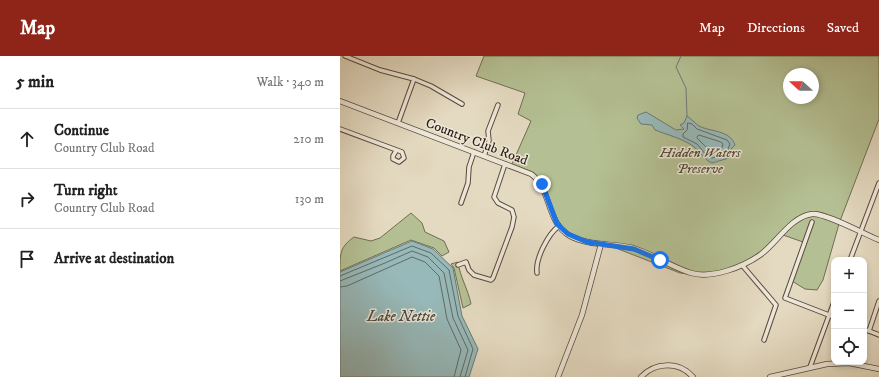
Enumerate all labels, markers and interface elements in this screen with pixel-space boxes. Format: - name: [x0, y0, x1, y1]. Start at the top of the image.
- text: Map: [20, 17, 55, 40]
- text: Map: [699, 19, 725, 37]
- text: Directions: [747, 19, 805, 37]
- text: Saved: [827, 19, 859, 37]
- north arrow: [783, 68, 819, 104]
- text: 5 min: [16, 71, 54, 93]
- text: Walk · 340 m: [256, 74, 324, 90]
- street label: Country Club Road: [423, 114, 530, 170]
- text: Continue: [54, 121, 109, 140]
- icon: ahead: [16, 128, 38, 150]
- text: 210 m: [293, 131, 324, 147]
- text: Country Club Road: [54, 140, 155, 156]
- park label: Hidden Waters Preserve: [659, 144, 741, 178]
- route end: [533, 175, 551, 193]
- text: Turn right: [54, 181, 117, 200]
- icon: right: [16, 188, 38, 210]
- text: 130 m: [295, 191, 324, 207]
- text: Country Club Road: [54, 200, 155, 216]
- icon: arrive: [16, 248, 38, 270]
- text: Arrive at destination: [54, 249, 174, 268]
- route start: [651, 251, 669, 269]
- map controls: [831, 257, 867, 365]
- button: +: [831, 257, 867, 293]
- button: −: [831, 293, 867, 329]
- water label: Lake Nettie: [366, 307, 436, 326]
- button: locate: [831, 329, 867, 365]

